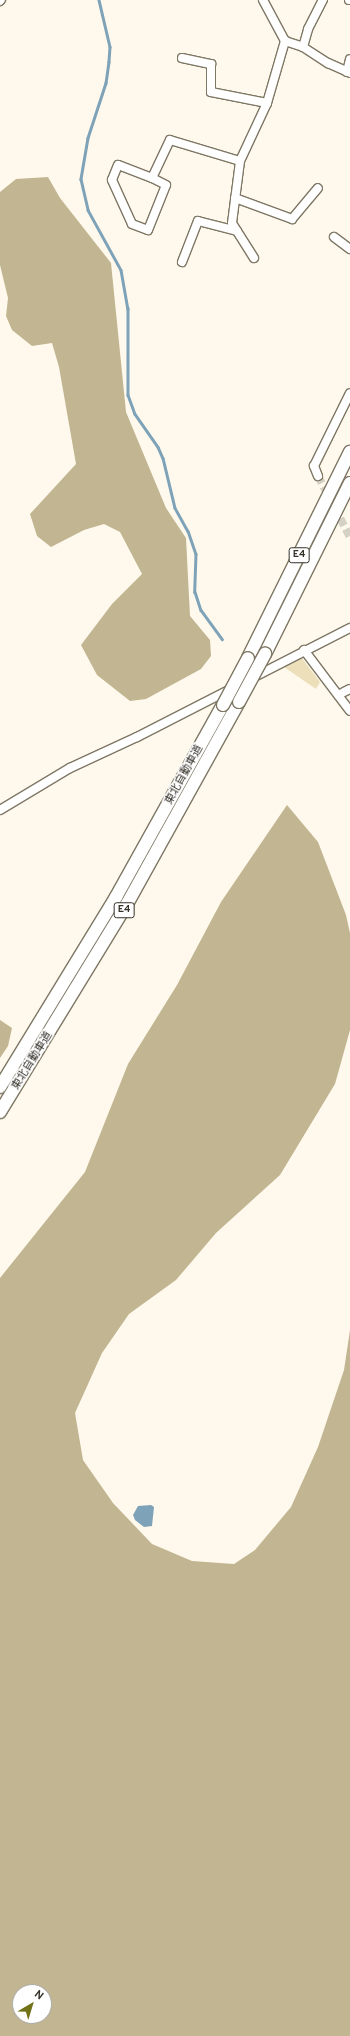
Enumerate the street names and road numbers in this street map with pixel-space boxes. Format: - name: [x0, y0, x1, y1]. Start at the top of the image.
- road number: E4: [288, 547, 310, 563]
- street label: 東北自動車道: [162, 743, 206, 807]
- road number: E4: [113, 902, 135, 918]
- street label: 東北自動車道: [9, 1030, 55, 1092]

